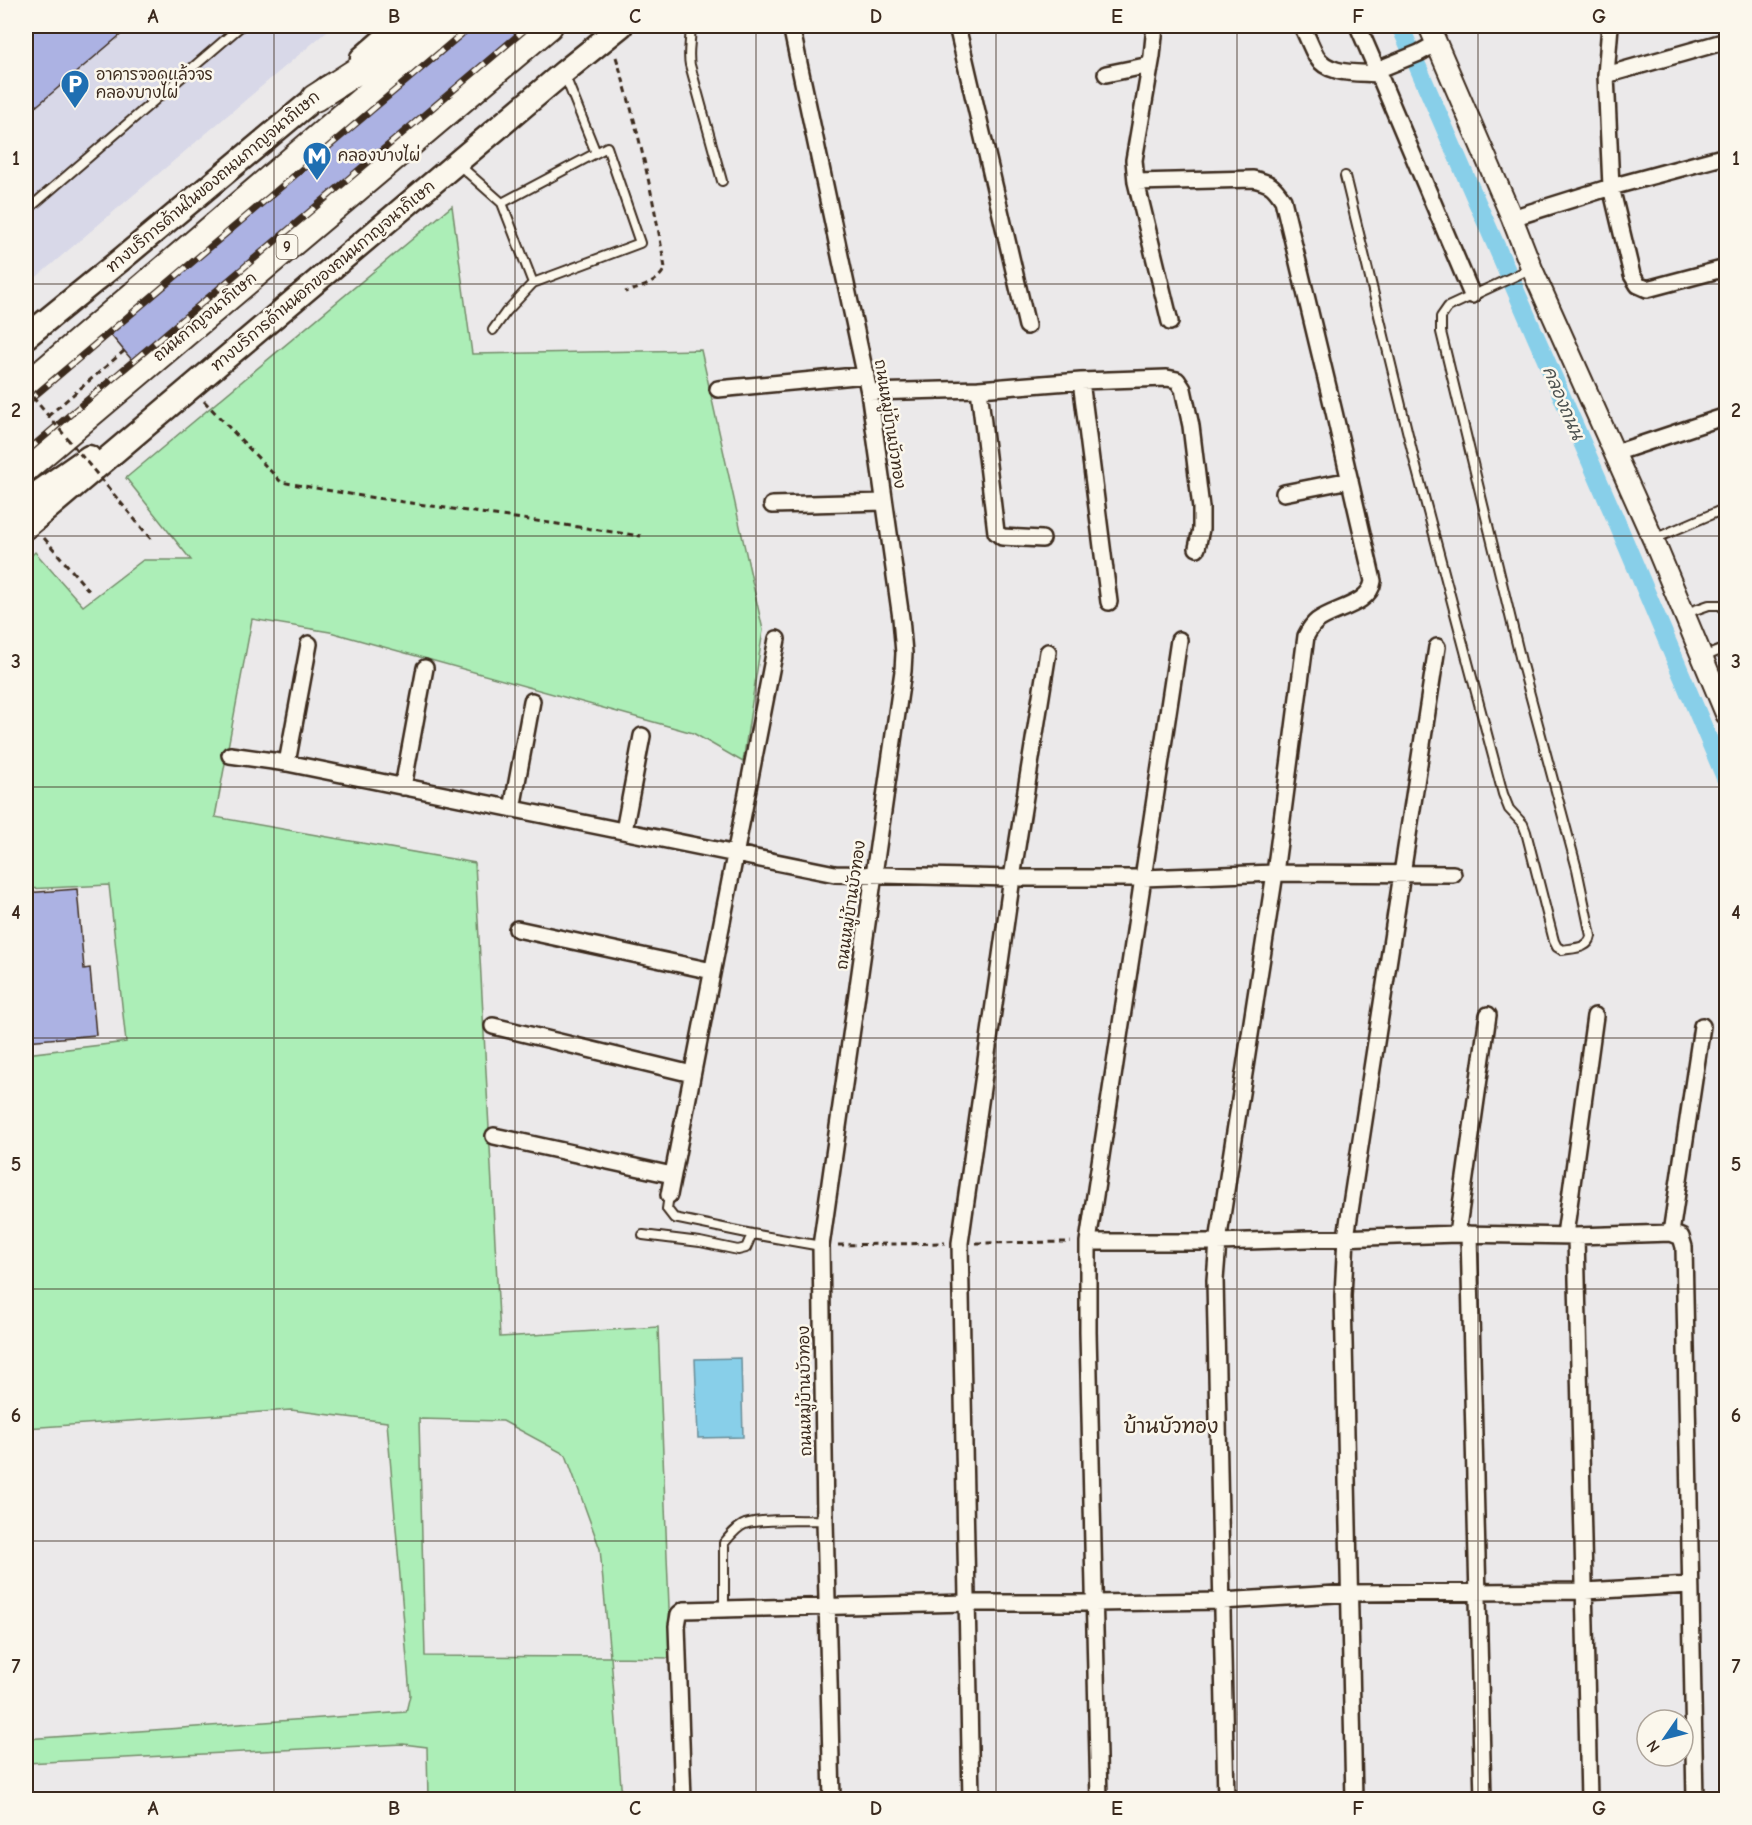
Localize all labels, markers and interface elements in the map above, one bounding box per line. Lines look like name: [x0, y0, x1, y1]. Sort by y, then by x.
text: A: [147, 5, 159, 28]
text: B: [388, 5, 400, 28]
text: C: [629, 5, 641, 28]
text: D: [870, 5, 882, 28]
text: E: [1111, 5, 1123, 28]
text: F: [1352, 5, 1364, 28]
text: G: [1592, 5, 1606, 28]
place label: อาคารจอดแล้วจร คลองบางไผ่: [96, 64, 213, 102]
parking icon: อาคารจอดแล้วจร คลองบางไผ่: [59, 68, 91, 110]
street label: ทางบริการด้านในของถนนกาญจนาภิเษก: [101, 85, 323, 277]
metro station icon: คลองบางไผ่: [301, 140, 333, 182]
place label: คลองบางไผ่: [338, 144, 420, 165]
text: 1: [12, 147, 20, 170]
text: 1: [1732, 147, 1740, 170]
street label: ทางบริการด้านนอกของถนนกาญจนาภิเษก: [206, 175, 439, 375]
road number: 9: [276, 235, 298, 259]
street label: ถนนกาญจนาภิเษก: [149, 267, 260, 365]
street label: ถนนหมู่บ้านบัวทอง: [868, 358, 912, 490]
water label: คลองถนน: [1538, 363, 1588, 444]
text: 2: [11, 399, 21, 422]
text: 2: [1731, 399, 1741, 422]
text: 3: [11, 650, 21, 673]
text: 3: [1731, 650, 1741, 673]
street label: ถนนหมู่บ้านบัวทอง: [830, 839, 872, 971]
text: 4: [11, 901, 21, 924]
text: 4: [1731, 901, 1741, 924]
text: 5: [11, 1153, 21, 1176]
text: 5: [1731, 1153, 1741, 1176]
street label: ถนนหมู่บ้านบัวทอง: [792, 1326, 818, 1456]
text: 6: [11, 1404, 21, 1427]
text: 6: [1731, 1404, 1741, 1427]
district label: บ้านบัวทอง: [1123, 1413, 1219, 1438]
text: 7: [12, 1655, 21, 1678]
text: 7: [1732, 1655, 1741, 1678]
north arrow: [1635, 1708, 1695, 1768]
text: N: [1643, 1737, 1664, 1755]
text: A: [147, 1797, 159, 1820]
text: B: [388, 1797, 400, 1820]
text: C: [629, 1797, 641, 1820]
text: D: [870, 1797, 882, 1820]
text: E: [1111, 1797, 1123, 1820]
text: F: [1352, 1797, 1364, 1820]
text: G: [1592, 1797, 1606, 1820]

